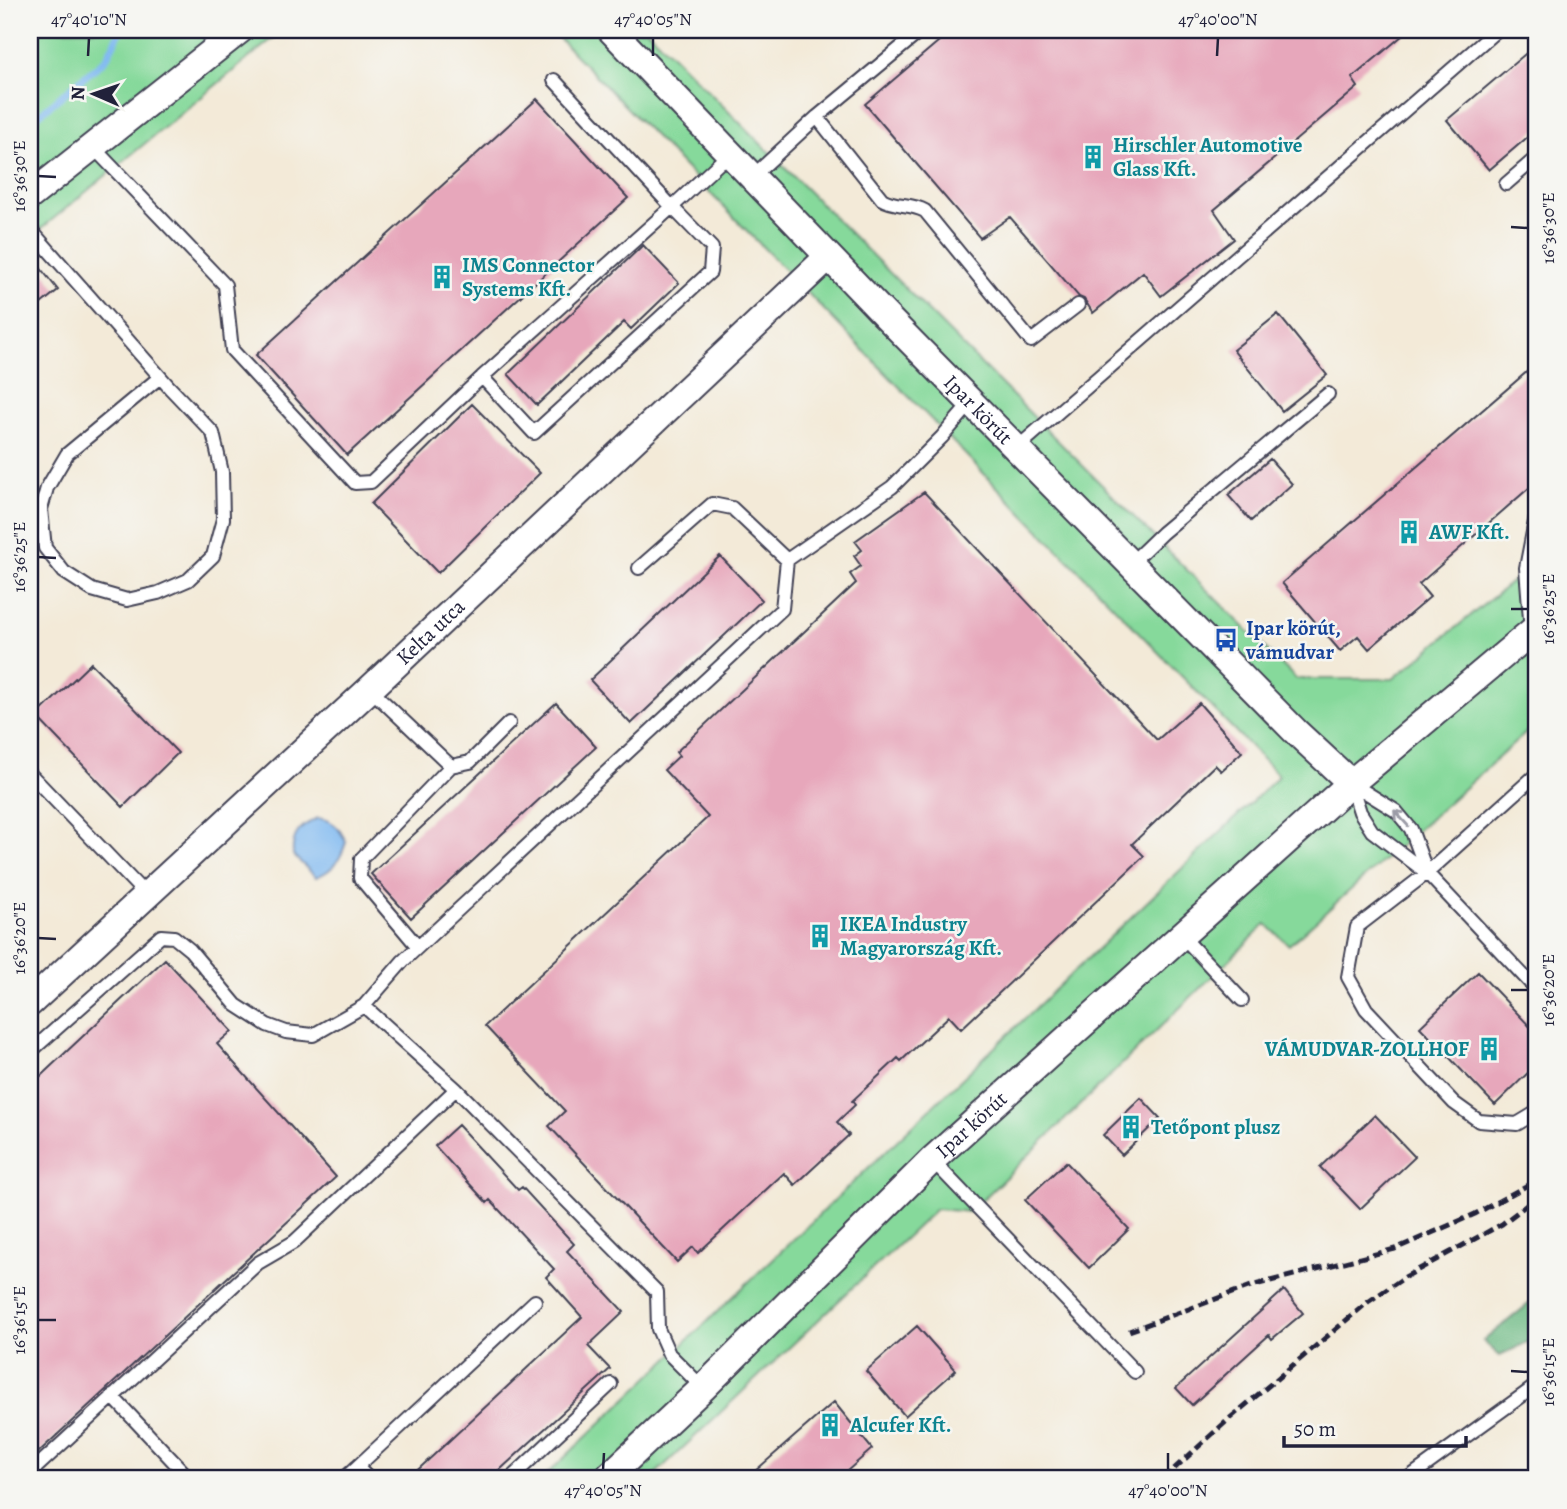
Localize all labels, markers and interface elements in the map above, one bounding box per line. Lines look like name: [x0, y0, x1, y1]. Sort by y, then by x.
text: 47°40'10"N: [51, 7, 127, 31]
text: 47°40'05"N: [614, 7, 692, 31]
text: 47°40'00"N: [1178, 7, 1258, 31]
north arrow: [60, 60, 130, 130]
text: N: [65, 86, 91, 101]
place label: Hirschler Automotive Glass Kft.: [1113, 131, 1303, 183]
text: 16°36'30"E: [7, 140, 31, 212]
building icon: Hirschler Automotive Glass Kft.: [1079, 143, 1107, 171]
text: 16°36'30"E: [1536, 192, 1560, 264]
place label: IMS Connector Systems Kft.: [462, 251, 595, 303]
building icon: IMS Connector Systems Kft.: [428, 263, 456, 291]
street label: Ipar körút: [937, 368, 1019, 451]
building icon: AWF Kft.: [1395, 518, 1423, 546]
place label: AWF Kft.: [1428, 518, 1510, 546]
text: 16°36'25"E: [7, 521, 31, 593]
text: 16°36'25"E: [1536, 573, 1560, 645]
street label: Kelta utca: [390, 592, 471, 671]
place label: Ipar körút, vámudvar: [1245, 614, 1341, 666]
bus stop icon: Ipar körút, vámudvar: [1212, 626, 1240, 654]
one-way arrow: [1393, 809, 1409, 827]
text: 16°36'20"E: [7, 901, 31, 975]
place label: IKEA Industry Magyarország Kft.: [840, 910, 1002, 962]
building icon: IKEA Industry Magyarország Kft.: [806, 922, 834, 950]
text: 16°36'20"E: [1536, 953, 1560, 1027]
place label: VÁMUDVAR-ZOLLHOF: [1264, 1035, 1470, 1063]
building icon: VÁMUDVAR-ZOLLHOF: [1475, 1035, 1503, 1063]
street label: Ipar körút: [929, 1085, 1013, 1164]
building icon: Tetőpont plusz: [1117, 1113, 1145, 1141]
place label: Tetőpont plusz: [1151, 1113, 1281, 1141]
text: 16°36'15"E: [7, 1286, 31, 1354]
text: 16°36'15"E: [1536, 1338, 1560, 1406]
scale bar: [1284, 1404, 1466, 1448]
building icon: Alcufer Kft.: [816, 1411, 844, 1439]
place label: Alcufer Kft.: [849, 1411, 952, 1439]
text: 50 m: [1294, 1415, 1336, 1443]
text: 47°40'05"N: [564, 1478, 642, 1502]
text: 47°40'00"N: [1128, 1478, 1208, 1502]

